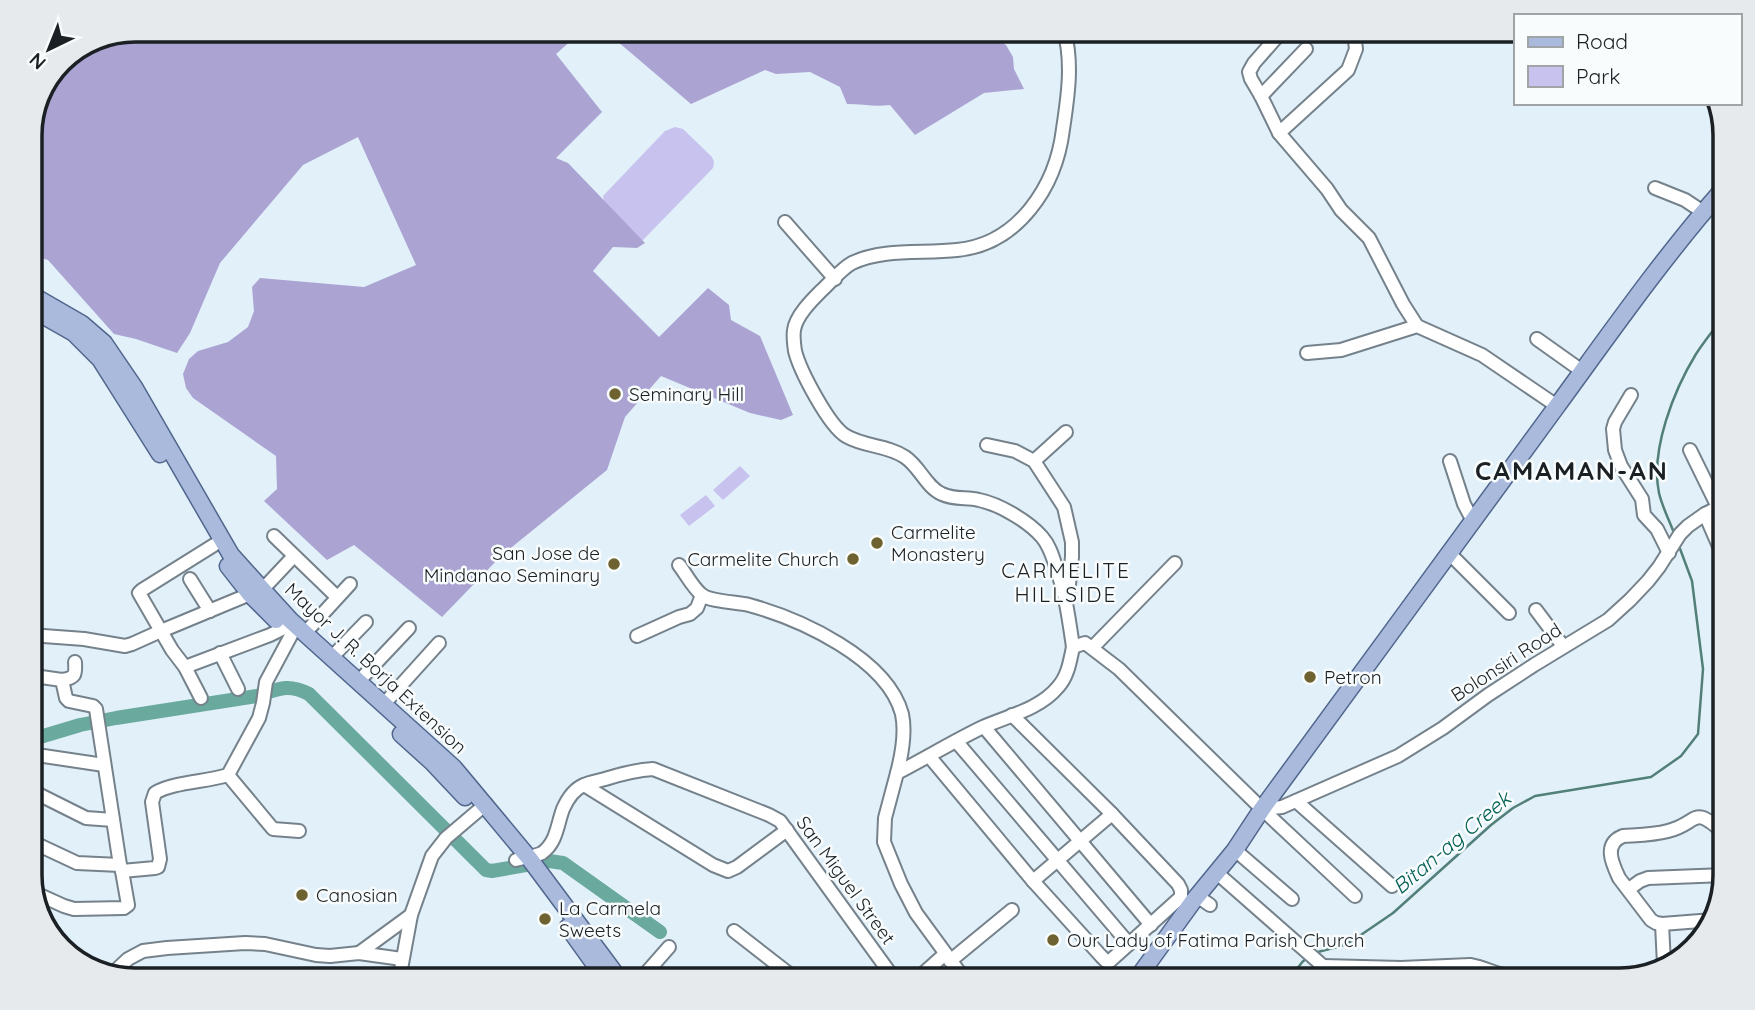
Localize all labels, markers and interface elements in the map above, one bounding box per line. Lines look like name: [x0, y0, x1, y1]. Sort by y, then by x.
north arrow: [14, 14, 84, 84]
legend: [1514, 14, 1741, 105]
text: Road: [1576, 28, 1628, 54]
text: N: [24, 48, 51, 75]
text: Park: [1576, 63, 1620, 89]
place label: Seminary Hill: [629, 382, 744, 406]
marker: Seminary Hill: [607, 386, 623, 402]
district label: CAMAMAN-AN: [1475, 454, 1669, 487]
place label: Carmelite Monastery: [891, 520, 985, 566]
marker: Carmelite Monastery: [869, 535, 885, 551]
place label: San Jose de Mindanao Seminary: [424, 541, 600, 587]
place label: Carmelite Church: [687, 547, 839, 571]
marker: Carmelite Church: [845, 551, 861, 567]
marker: San Jose de Mindanao Seminary: [606, 556, 622, 572]
district label: CARMELITE HILLSIDE: [1001, 557, 1131, 607]
street label: Mayor J. R. Borja Extension: [280, 577, 472, 759]
street label: Bolonsiri Road: [1446, 617, 1566, 707]
place label: Petron: [1324, 665, 1382, 689]
marker: Petron: [1302, 669, 1318, 685]
water label: Bitan-ag Creek: [1387, 784, 1517, 899]
street label: San Miguel Street: [791, 811, 901, 949]
place label: Canosian: [316, 883, 398, 907]
marker: Canosian: [294, 887, 310, 903]
place label: La Carmela Sweets: [559, 896, 661, 942]
marker: La Carmela Sweets: [537, 911, 553, 927]
place label: Our Lady of Fatima Parish Church: [1067, 928, 1364, 952]
marker: Our Lady of Fatima Parish Church: [1045, 932, 1061, 948]

